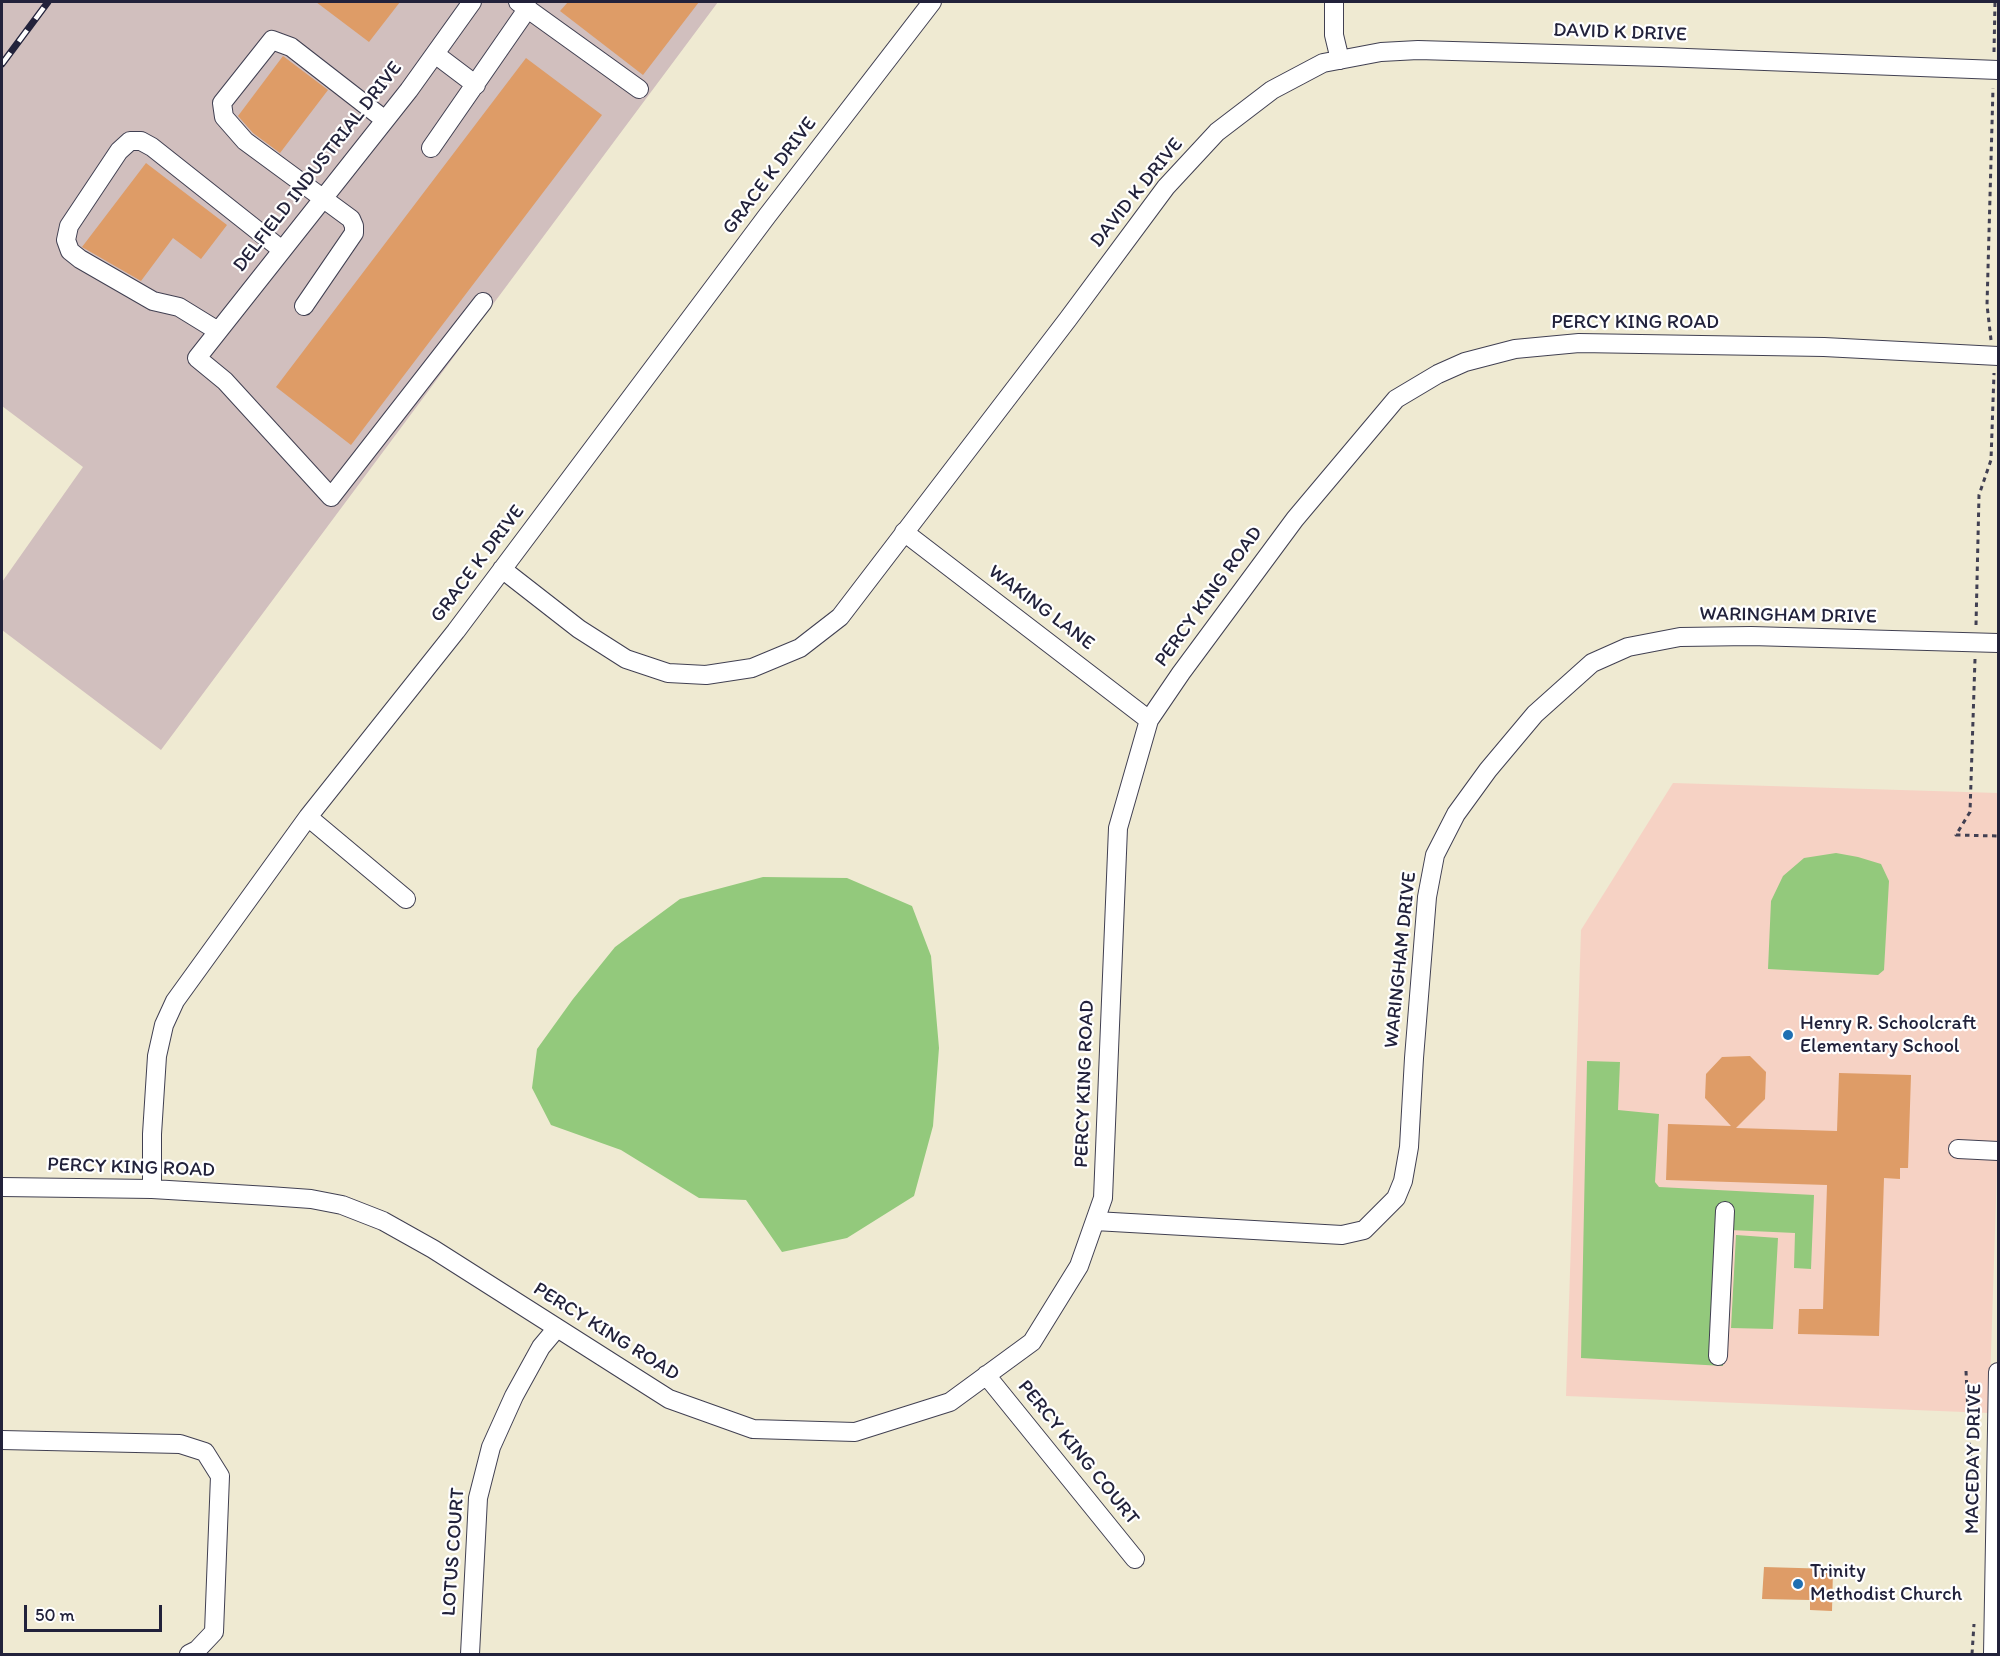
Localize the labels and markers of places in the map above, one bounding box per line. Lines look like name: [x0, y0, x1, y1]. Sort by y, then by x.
place label: Henry R. Schoolcraft Elementary School: [1800, 1012, 1977, 1059]
marker: Henry R. Schoolcraft Elementary School: [1781, 1028, 1795, 1042]
place label: Trinity Methodist Church: [1810, 1560, 1962, 1607]
marker: Trinity Methodist Church: [1791, 1577, 1805, 1591]

